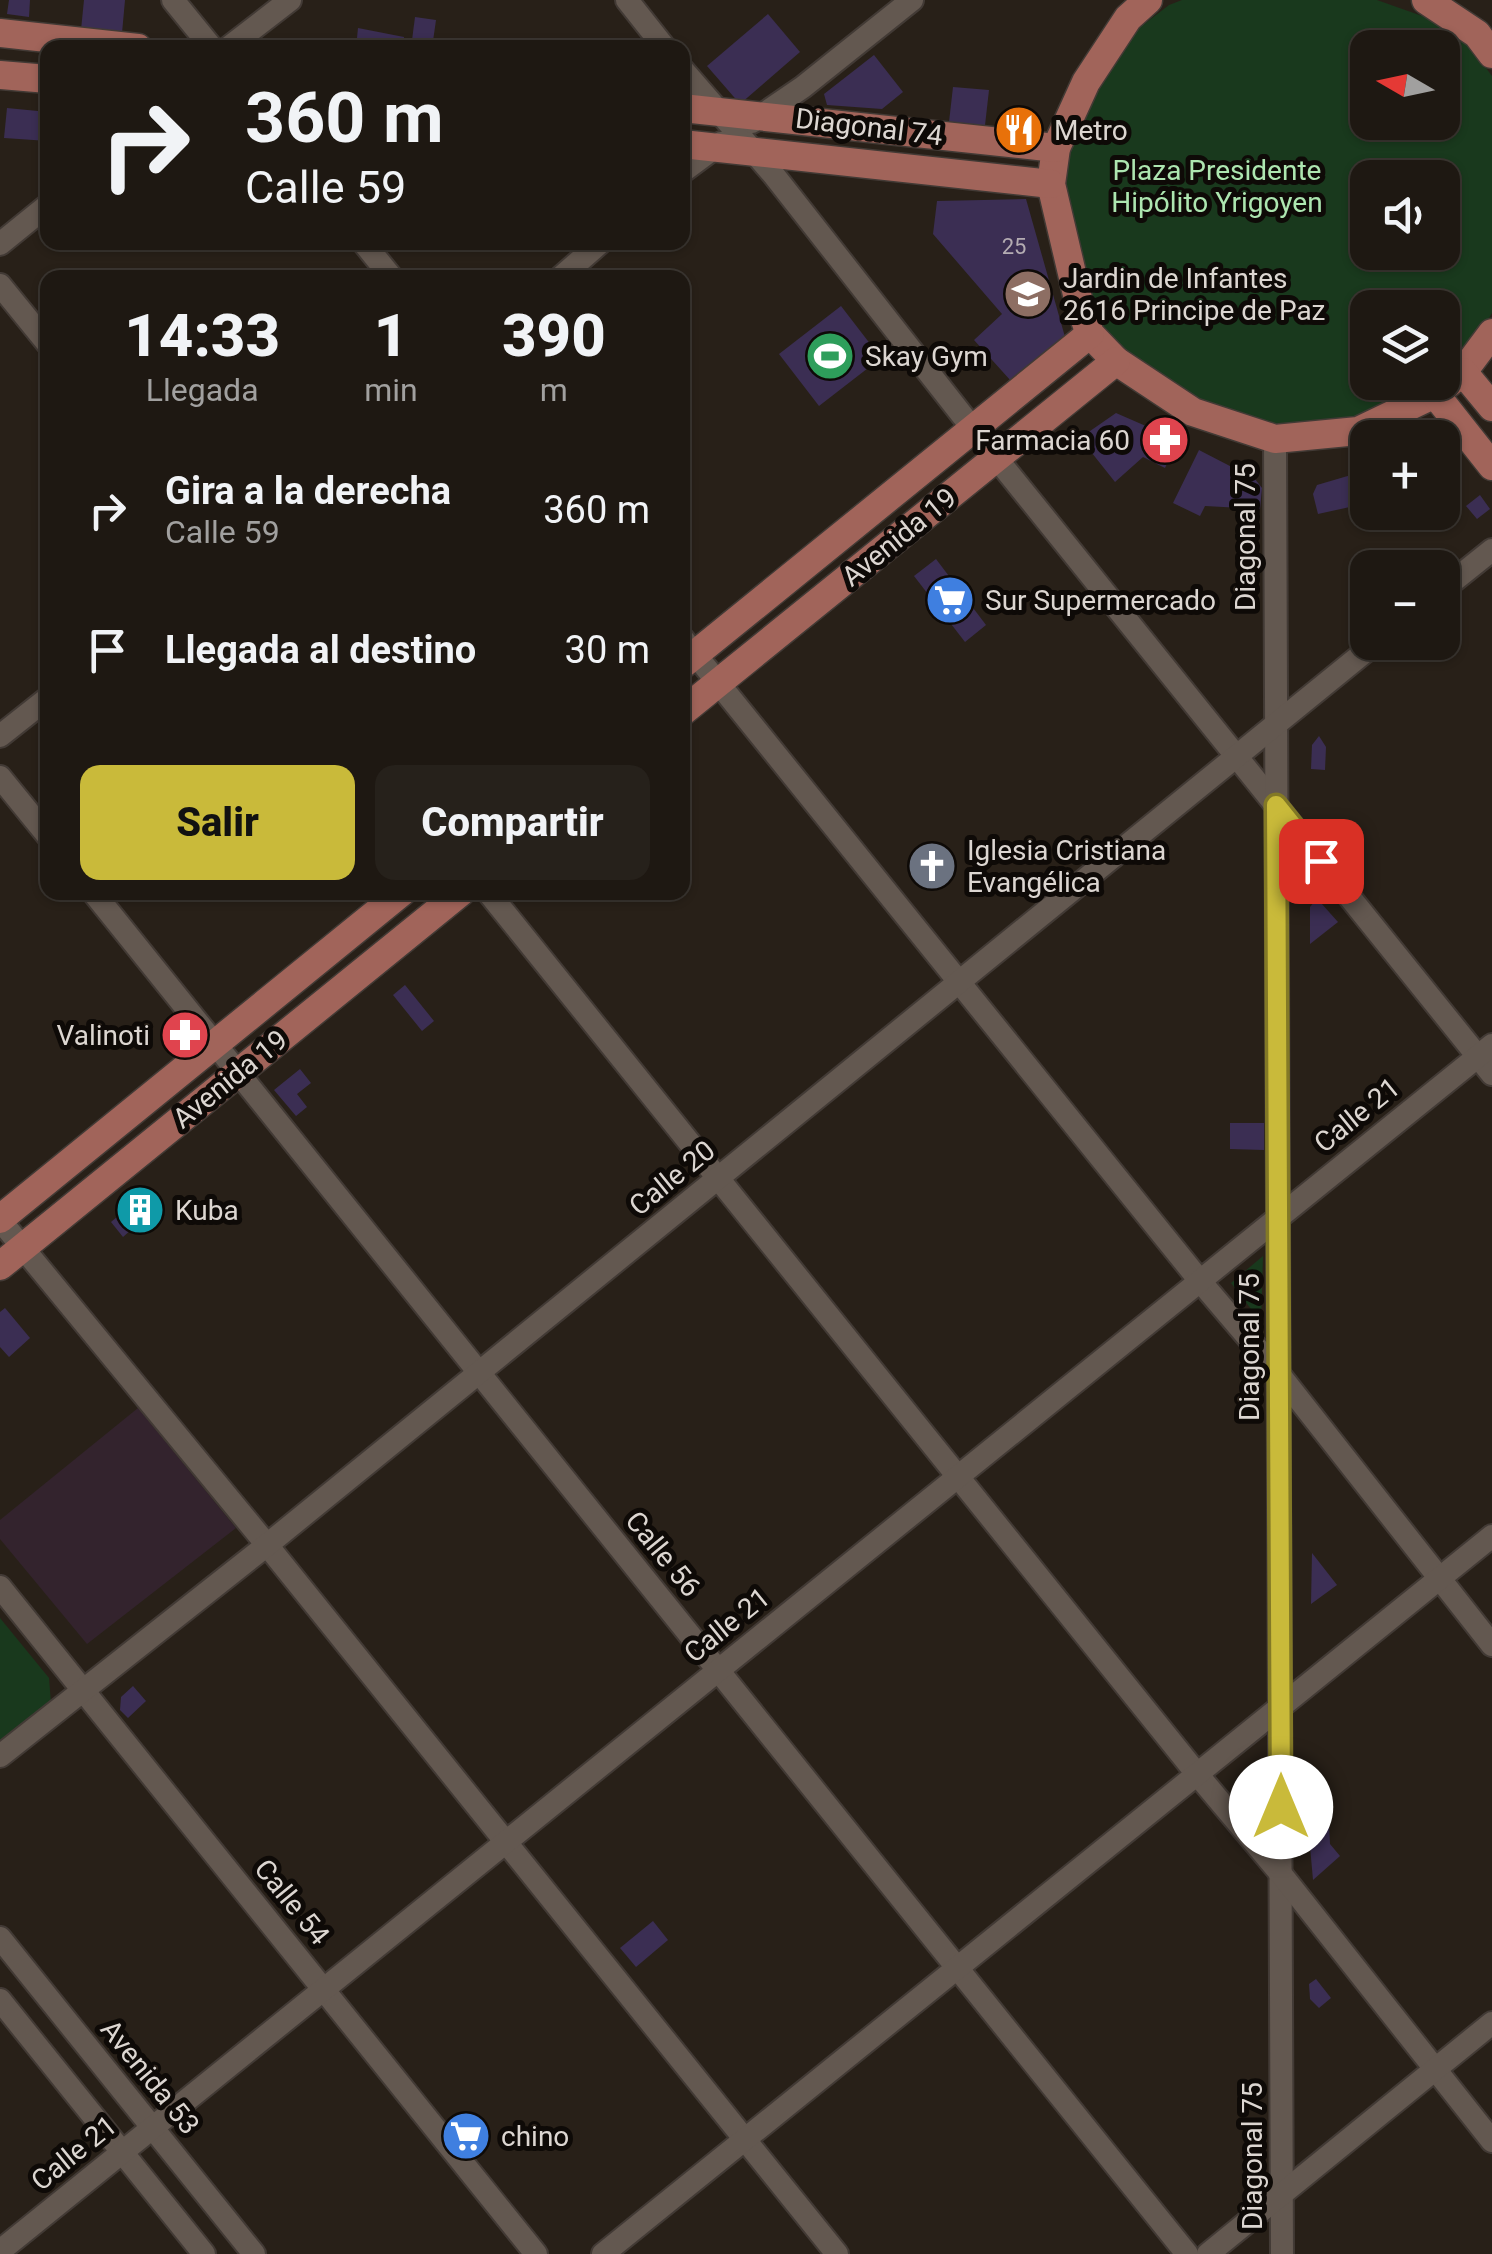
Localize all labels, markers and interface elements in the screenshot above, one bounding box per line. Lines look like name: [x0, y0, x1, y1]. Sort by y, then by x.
north arrow: [1350, 30, 1460, 140]
map controls: [1350, 30, 1460, 660]
text: 360 m: [245, 77, 444, 159]
icon: right: [80, 80, 210, 210]
street label: Diagonal 74: [794, 102, 945, 152]
restaurant icon: Metro: [993, 104, 1045, 156]
place label: Metro: [1054, 114, 1128, 147]
park label: Plaza Presidente Hipólito Yrigoyen: [1111, 154, 1323, 219]
button: sound: [1350, 160, 1460, 270]
text: Calle 59: [245, 161, 406, 214]
house number: 25: [1002, 234, 1026, 259]
place label: Jardin de Infantes 2616 Principe de Paz: [1063, 262, 1326, 327]
school or university icon: Jardin de Infantes 2616 Principe de Paz: [1002, 268, 1054, 320]
button: layers: [1350, 290, 1460, 400]
text: 14:33: [124, 300, 280, 371]
text: 1: [374, 300, 408, 371]
text: 390: [502, 300, 606, 371]
sports icon: Skay Gym: [804, 330, 856, 382]
place label: Skay Gym: [865, 340, 988, 373]
text: Llegada: [146, 371, 259, 409]
text: min: [364, 371, 418, 409]
text: m: [540, 371, 568, 409]
pharmacy icon: Farmacia 60: [1139, 414, 1191, 466]
button: +: [1350, 420, 1460, 530]
place label: Farmacia 60: [975, 424, 1130, 457]
street label: Diagonal 75: [1229, 463, 1262, 611]
text: Gira a la derecha: [165, 469, 451, 513]
street label: Avenida 19: [835, 481, 963, 593]
icon: right: [80, 483, 135, 538]
text: 360 m: [543, 488, 650, 532]
text: Calle 59: [165, 513, 280, 551]
button: −: [1350, 550, 1460, 660]
supermarket icon: Sur Supermercado: [924, 574, 976, 626]
place label: Sur Supermercado: [985, 584, 1216, 617]
icon: arrive: [80, 623, 135, 678]
text: Llegada al destino: [165, 628, 476, 672]
text: 30 m: [565, 628, 650, 672]
button: Salir: [80, 765, 355, 880]
button: Compartir: [375, 765, 650, 880]
pin: [1279, 819, 1364, 904]
place label: Iglesia Cristiana Evangélica: [967, 834, 1166, 899]
icon: arrive: [1294, 834, 1349, 889]
church icon: Iglesia Cristiana Evangélica: [906, 840, 958, 892]
pharmacy icon: Valinoti: [159, 1009, 211, 1061]
place label: Valinoti: [57, 1019, 150, 1052]
street label: Avenida 19: [166, 1023, 294, 1135]
street label: Calle 21: [1308, 1071, 1406, 1159]
street label: Calle 20: [623, 1134, 721, 1222]
building icon: Kuba: [114, 1184, 166, 1236]
place label: Kuba: [175, 1194, 239, 1227]
street label: Diagonal 75: [1233, 1273, 1266, 1421]
street label: Calle 56: [619, 1505, 707, 1603]
street label: Calle 21: [678, 1581, 776, 1669]
position arrow: [1229, 1755, 1333, 1859]
street label: Calle 54: [248, 1853, 337, 1952]
street label: Avenida 53: [94, 2013, 206, 2141]
street label: Diagonal 75: [1236, 2082, 1269, 2230]
street label: Calle 21: [25, 2109, 123, 2197]
supermarket icon: chino: [440, 2110, 492, 2162]
place label: chino: [501, 2120, 569, 2153]

